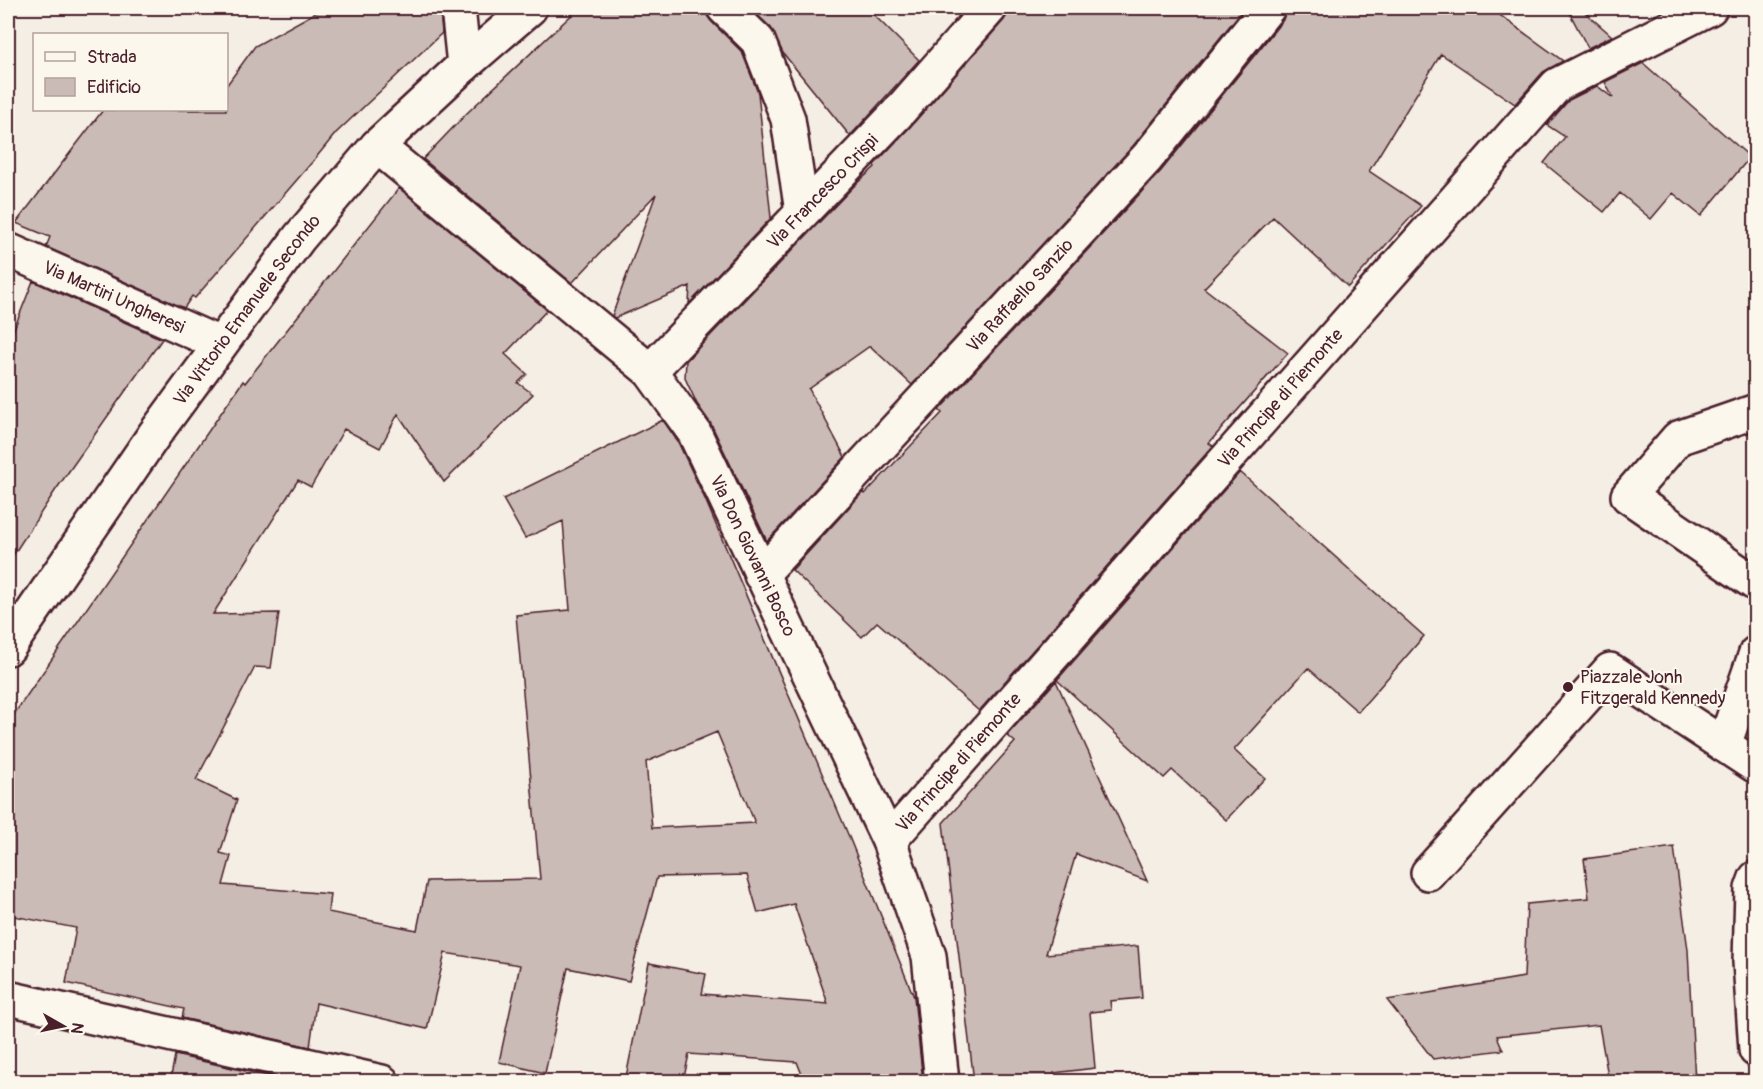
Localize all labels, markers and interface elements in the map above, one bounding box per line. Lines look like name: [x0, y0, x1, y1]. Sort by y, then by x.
legend: [33, 33, 228, 111]
text: Strada: [87, 46, 137, 69]
text: Edificio: [87, 76, 141, 99]
street label: Via Francesco Crispi: [762, 129, 883, 254]
street label: Via Vittorio Emanuele Secondo: [168, 209, 326, 410]
street label: Via Raffaello Sanzio: [961, 233, 1078, 357]
street label: Via Martiri Ungheresi: [39, 255, 189, 339]
street label: Via Principe di Piemonte: [1213, 323, 1348, 473]
street label: Via Don Giovanni Bosco: [705, 471, 801, 640]
place label: Piazzale Jonh Fitzgerald Kennedy: [1580, 666, 1726, 710]
marker: Piazzale Jonh Fitzgerald Kennedy: [1561, 680, 1575, 694]
street label: Via Principe di Piemonte: [891, 688, 1026, 837]
north arrow: [33, 996, 93, 1056]
text: N: [66, 1021, 88, 1035]

